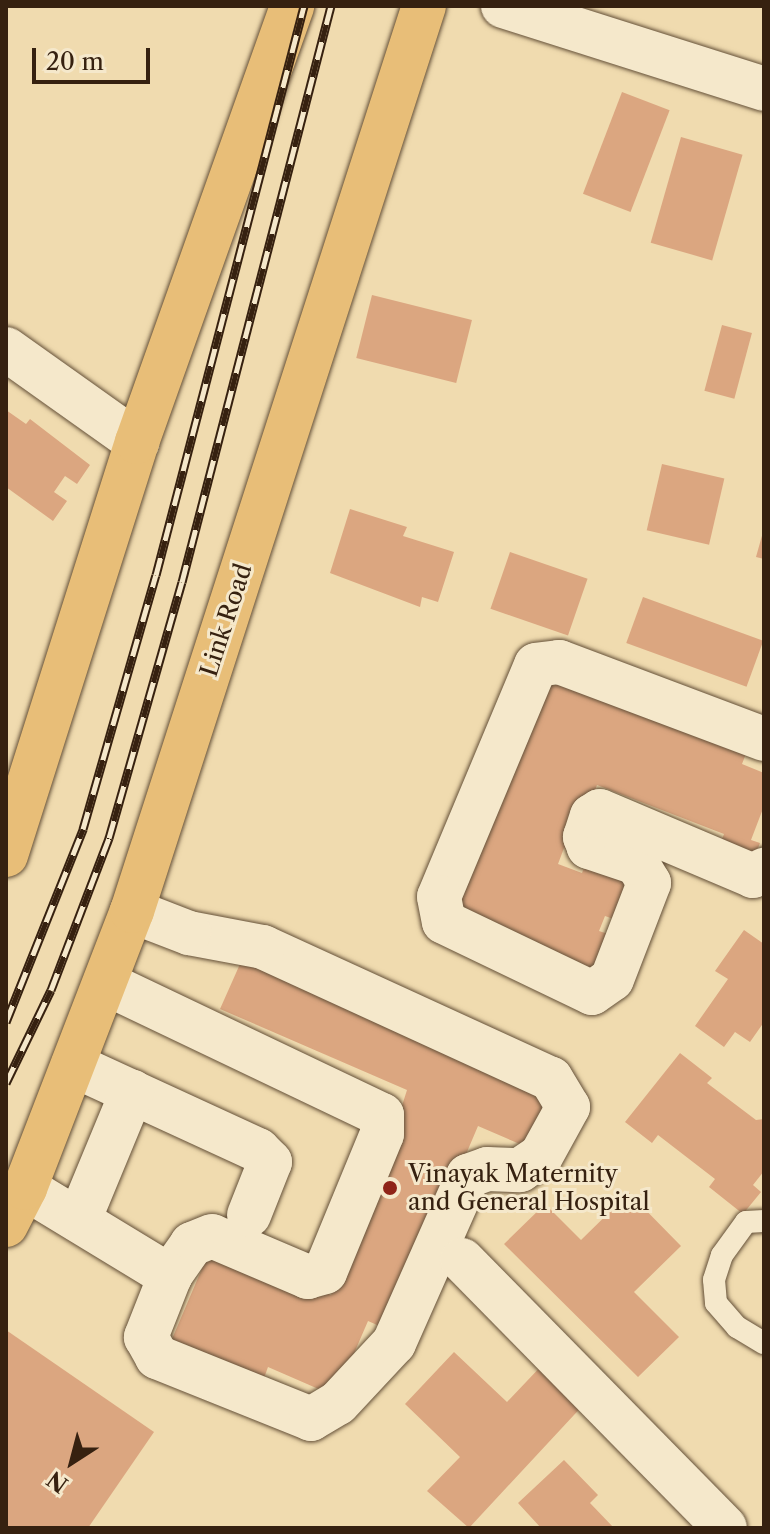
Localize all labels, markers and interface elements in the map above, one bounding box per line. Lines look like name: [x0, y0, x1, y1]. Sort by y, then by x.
scale bar: [36, 32, 154, 82]
text: 20 m: [46, 47, 104, 76]
street label: Link Road: [194, 560, 258, 680]
place label: Vinayak Maternity and General Hospital: [408, 1160, 650, 1216]
marker: Vinayak Maternity and General Hospital: [379, 1177, 401, 1199]
north arrow: [32, 1422, 112, 1502]
text: N: [42, 1465, 73, 1498]

